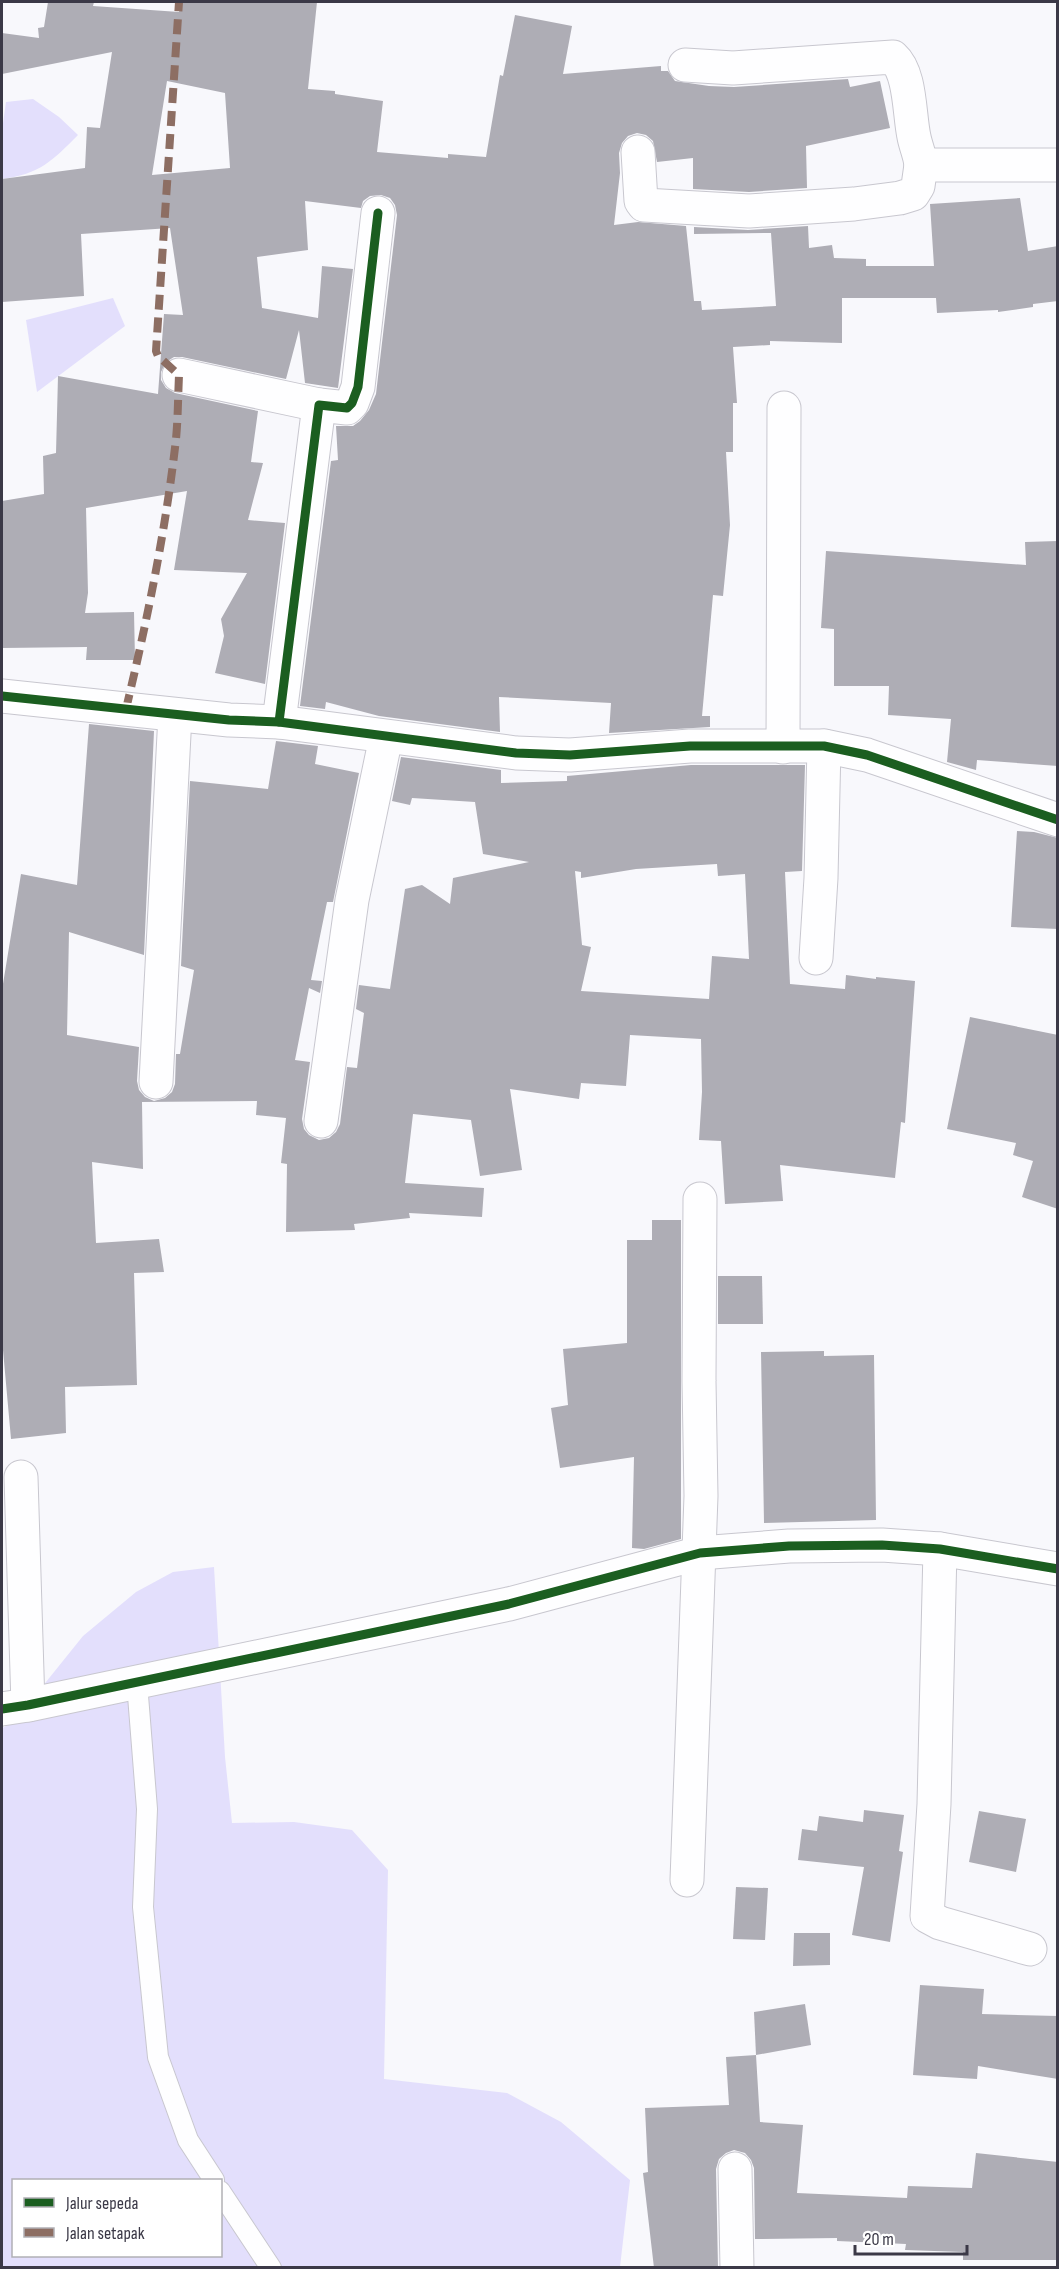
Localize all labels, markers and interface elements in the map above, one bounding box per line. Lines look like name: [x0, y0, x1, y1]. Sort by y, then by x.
legend: [12, 2179, 222, 2257]
text: Jalur sepeda: [65, 2193, 138, 2214]
scale bar: [855, 2218, 968, 2256]
text: Jalan setapak: [65, 2223, 145, 2244]
text: 20 m: [864, 2229, 894, 2250]

